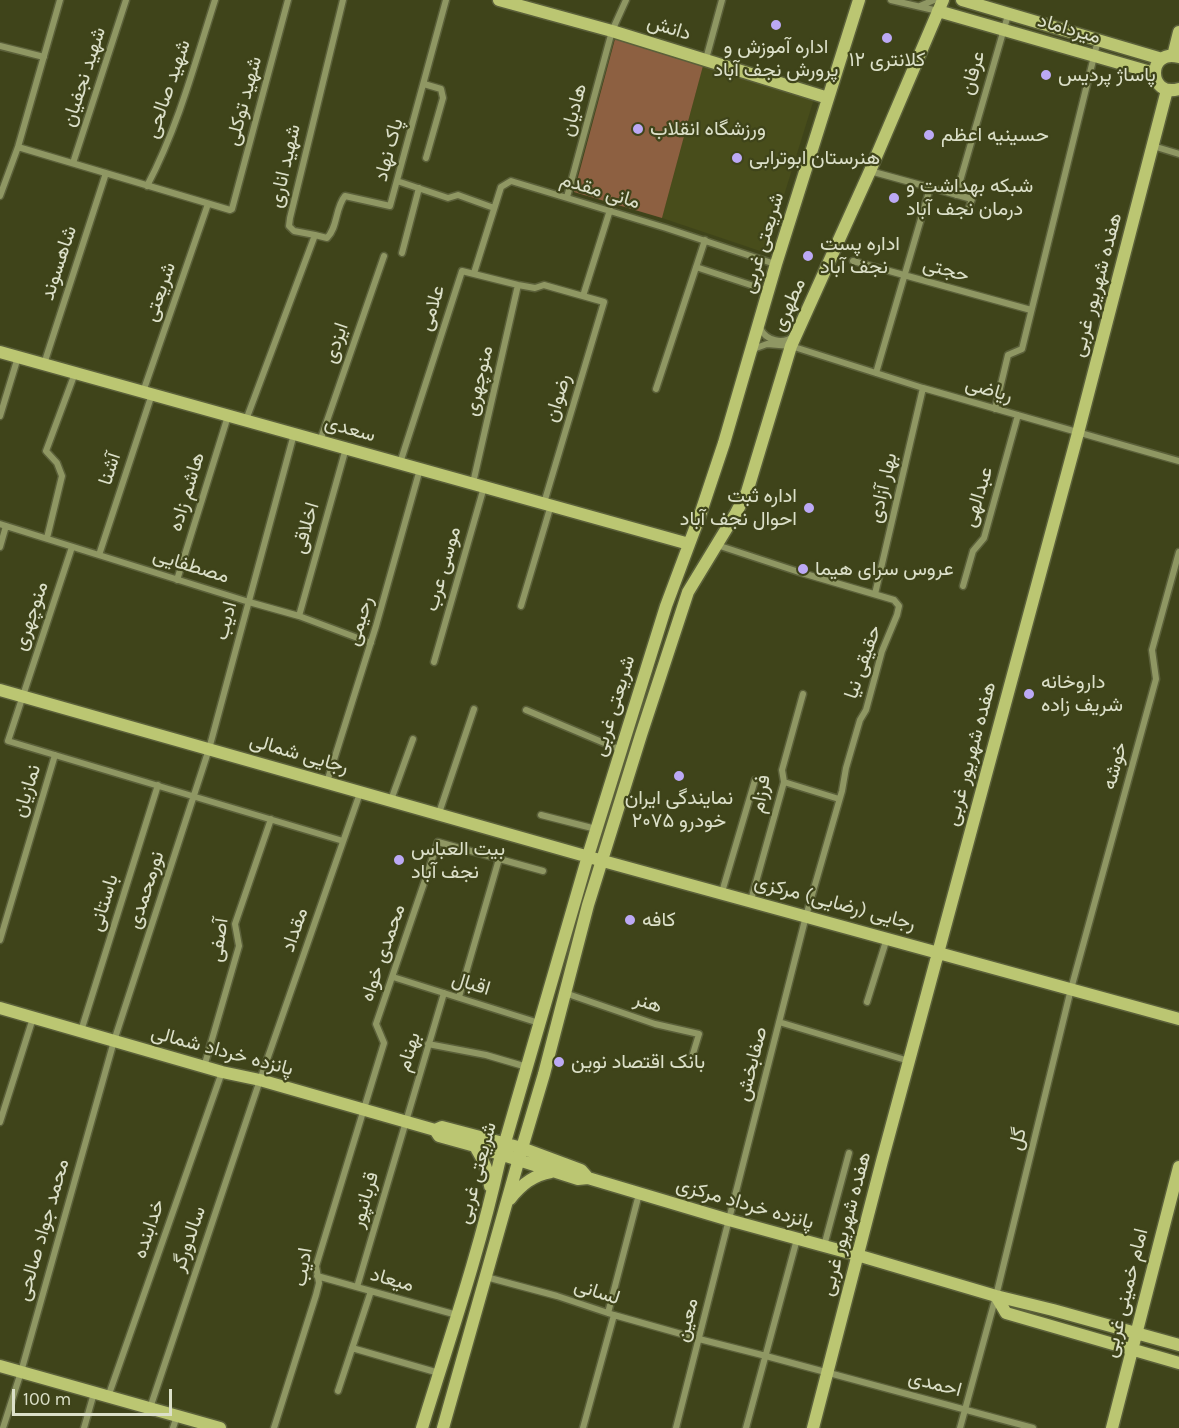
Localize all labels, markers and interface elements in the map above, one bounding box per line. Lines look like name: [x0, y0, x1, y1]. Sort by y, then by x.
street label: میرداماد: [1035, 9, 1103, 49]
street label: دانش: [644, 10, 694, 46]
marker: اداره آموزش و پرورش نجف آباد: [769, 18, 783, 32]
street label: شهید نجفیان: [57, 24, 111, 130]
marker: کلانتری ۱۲: [880, 31, 894, 45]
place label: اداره آموزش و پرورش نجف آباد: [714, 35, 838, 82]
street label: شهید صالحی: [140, 37, 196, 141]
place label: کلانتری ۱۲: [849, 48, 925, 72]
street label: عرفان: [955, 48, 991, 98]
street label: شهید توکلی: [221, 54, 267, 148]
place label: پاساژ پردیس: [1058, 63, 1156, 87]
marker: پاساژ پردیس: [1039, 68, 1053, 82]
street label: هادیان: [555, 81, 593, 139]
street label: پاک نهاد: [369, 116, 409, 184]
place label: ورزشگاه انقلاب: [650, 117, 766, 141]
street label: شهید اناری: [264, 122, 306, 210]
marker: ورزشگاه انقلاب: [631, 122, 645, 136]
place label: حسینیه اعظم: [941, 123, 1049, 147]
marker: حسینیه اعظم: [922, 128, 936, 142]
place label: هنرستان ابوترابی: [749, 146, 880, 170]
marker: هنرستان ابوترابی: [730, 151, 744, 165]
street label: مانی مقدم: [557, 167, 643, 215]
place label: شبکه بهداشت و درمان نجف آباد: [906, 174, 1033, 221]
street label: شریعتی غربی: [736, 190, 790, 296]
marker: شبکه بهداشت و درمان نجف آباد: [887, 191, 901, 205]
street label: هفده شهریور غربی: [1066, 210, 1128, 360]
street label: شاهسوند: [36, 223, 82, 303]
place label: اداره پست نجف آباد: [820, 232, 900, 279]
marker: اداره پست نجف آباد: [801, 249, 815, 263]
street label: حجتی: [920, 252, 972, 288]
street label: شریعتی: [139, 259, 181, 325]
street label: مطهری: [767, 275, 811, 335]
street label: علامی: [413, 282, 451, 334]
street label: ایزدی: [318, 320, 354, 366]
street label: منوچهری: [459, 343, 499, 419]
street label: رضوان: [539, 371, 577, 425]
street label: ریاضی: [963, 372, 1015, 408]
street label: سعدی: [322, 410, 378, 448]
street label: آشنا: [94, 450, 126, 488]
street label: هاشم زاده: [164, 450, 210, 534]
street label: بهار آزادی: [863, 451, 903, 525]
street label: عبدالهی: [957, 464, 999, 530]
place label: اداره ثبت احوال نجف آباد: [680, 484, 797, 531]
street label: اخلاقی: [287, 500, 325, 556]
marker: اداره ثبت احوال نجف آباد: [802, 501, 816, 515]
street label: موسی عرب: [419, 524, 467, 614]
street label: مصطفایی: [150, 543, 232, 589]
place label: عروس سرای هیما: [815, 557, 954, 581]
marker: عروس سرای هیما: [796, 562, 810, 576]
street label: منوچهری: [8, 578, 54, 654]
street label: رحیمی: [341, 593, 379, 649]
street label: ادیب: [209, 599, 243, 643]
street label: حقیقی نیا: [839, 622, 887, 702]
street label: شریعتی غربی: [587, 653, 641, 759]
place label: داروخانه شریف زاده: [1041, 670, 1123, 717]
street label: هفده شهریور غربی: [940, 679, 1002, 829]
marker: داروخانه شریف زاده: [1022, 687, 1036, 701]
street label: رجایی شمالی: [247, 728, 351, 780]
street label: خوشه: [1097, 740, 1133, 792]
street label: نمازیان: [8, 762, 46, 820]
marker: نمایندگی ایران خودرو ۲۰۷۵: [672, 769, 686, 783]
street label: فرزام: [746, 773, 776, 815]
place label: نمایندگی ایران خودرو ۲۰۷۵: [625, 786, 733, 833]
place label: بیت العباس نجف آباد: [411, 837, 505, 884]
street label: نورمحمدی: [122, 848, 170, 932]
marker: بیت العباس نجف آباد: [392, 853, 406, 867]
street label: رجایی (رضایی) مرکزی: [752, 870, 918, 936]
street label: باستانی: [84, 872, 124, 934]
street label: محمدی خواه: [355, 901, 411, 1005]
street label: مقداد: [276, 905, 314, 955]
place label: کافه: [642, 908, 676, 932]
marker: کافه: [623, 913, 637, 927]
street label: آصفی: [204, 916, 234, 964]
street label: اقبال: [449, 967, 493, 1001]
street label: هنر: [631, 987, 665, 1019]
street label: پانزده خرداد شمالی: [148, 1020, 296, 1082]
street label: صفابخش: [731, 1024, 773, 1104]
street label: بهنام: [392, 1029, 426, 1075]
place label: بانک اقتصاد نوین: [571, 1050, 705, 1074]
marker: بانک اقتصاد نوین: [552, 1055, 566, 1069]
street label: شریعتی غربی: [452, 1119, 502, 1227]
street label: گل: [1004, 1125, 1032, 1153]
street label: هفده شهریور غربی: [815, 1149, 877, 1299]
street label: محمد جواد صالحی: [11, 1156, 75, 1304]
street label: قربانپور: [346, 1169, 384, 1231]
street label: پانزده خرداد مرکزی: [673, 1173, 817, 1235]
street label: خدابنده: [128, 1196, 170, 1262]
street label: سالدورگر: [167, 1203, 211, 1275]
street label: امام خمینی غربی: [1098, 1226, 1154, 1360]
street label: ادیب: [288, 1246, 318, 1288]
street label: میعاد: [367, 1262, 417, 1298]
street label: لسانی: [571, 1273, 623, 1311]
street label: معین: [670, 1296, 704, 1344]
street label: احمدی: [906, 1365, 964, 1403]
scale bar: [15, 1377, 176, 1415]
text: 100 m: [23, 1388, 71, 1410]

